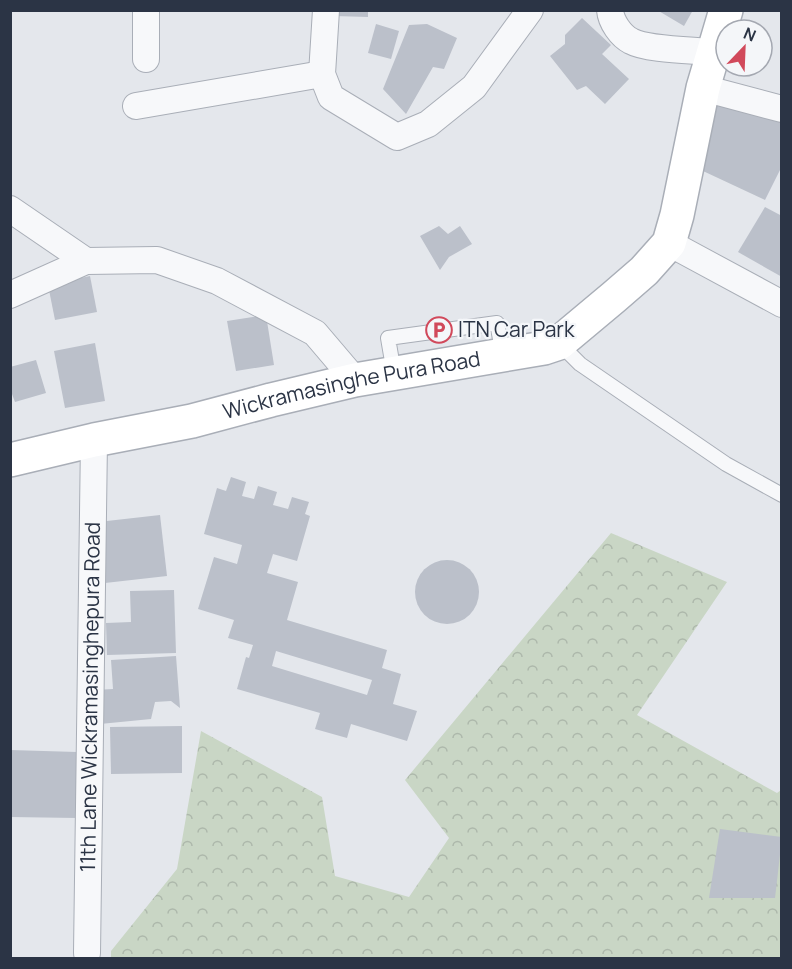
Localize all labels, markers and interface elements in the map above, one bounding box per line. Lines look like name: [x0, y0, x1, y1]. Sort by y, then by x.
north arrow: [714, 18, 774, 78]
text: N: [740, 22, 759, 47]
parking icon: ITN Car Park: [424, 315, 454, 345]
place label: ITN Car Park: [458, 315, 575, 343]
street label: Wickramasinghe Pura Road: [220, 344, 482, 425]
street label: 11th Lane Wickramasinghepura Road: [73, 522, 106, 872]

